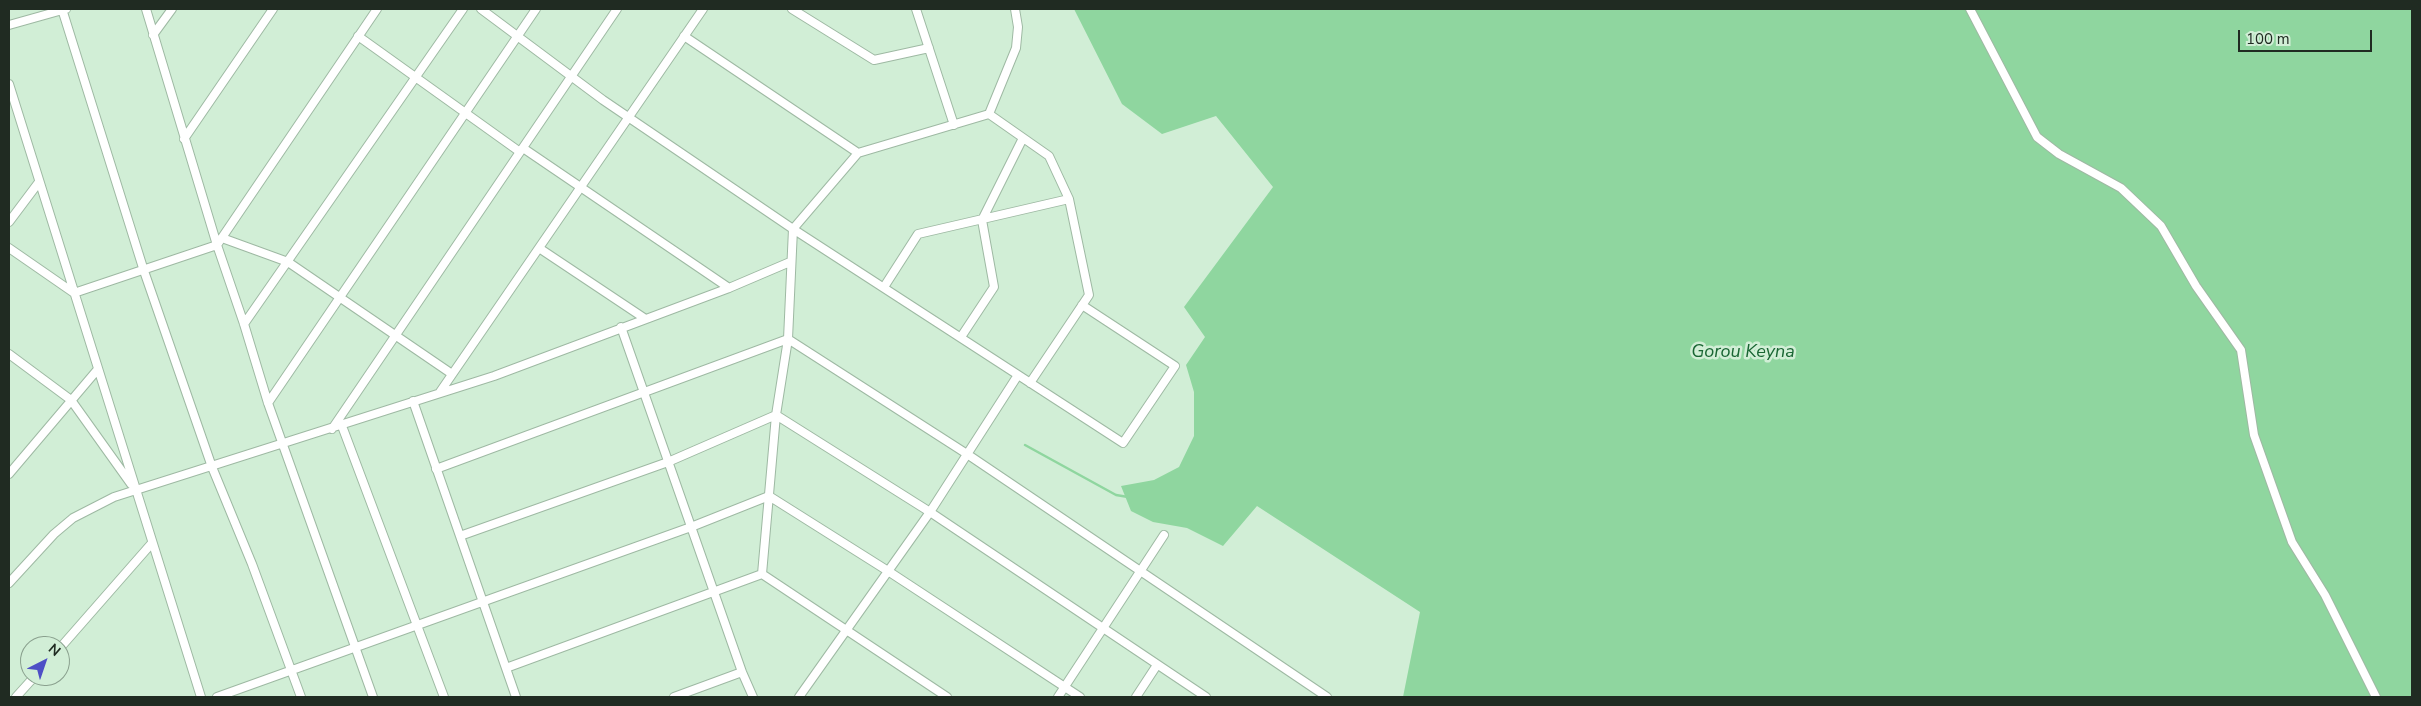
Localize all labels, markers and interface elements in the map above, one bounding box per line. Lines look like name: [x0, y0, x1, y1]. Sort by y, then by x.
scale bar: [2241, 20, 2375, 52]
text: 100 m: [2246, 29, 2290, 49]
water label: Gorou Keyna: [1691, 342, 1795, 364]
north arrow: [20, 636, 70, 686]
text: N: [44, 639, 65, 661]

